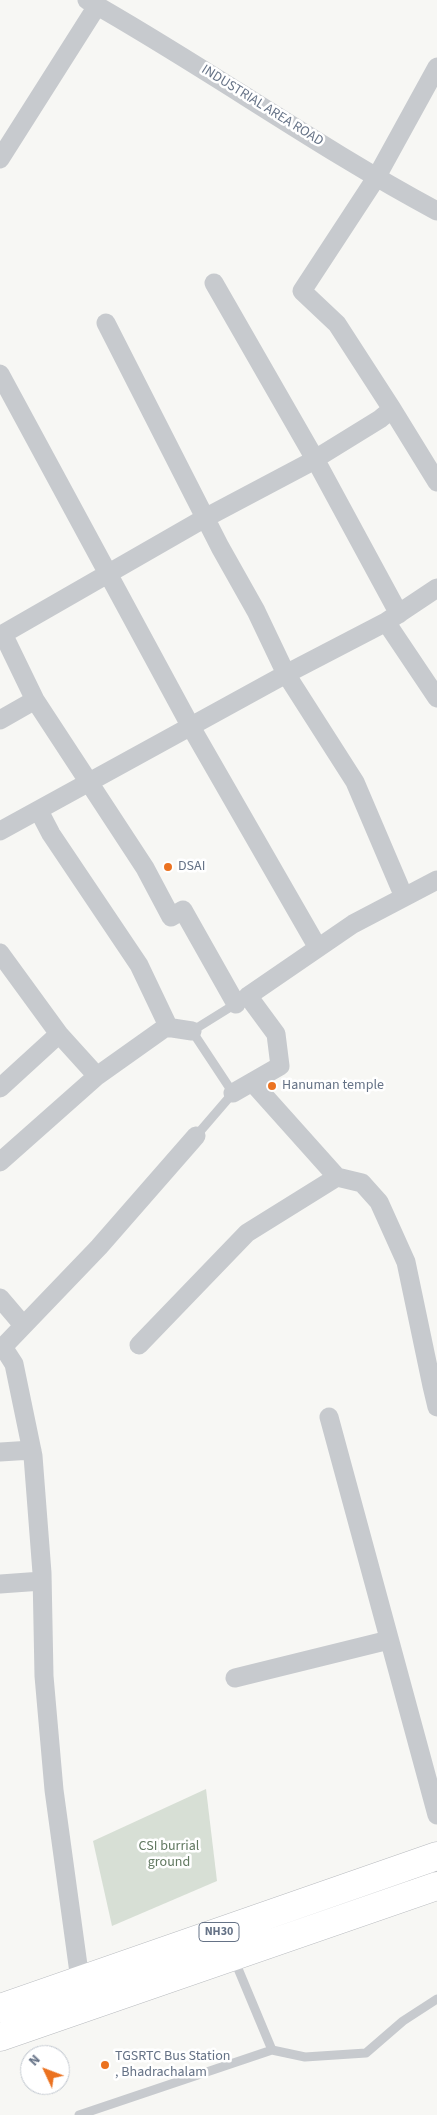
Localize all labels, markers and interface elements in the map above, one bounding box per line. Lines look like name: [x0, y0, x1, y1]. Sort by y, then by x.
street label: INDUSTRIAL AREA ROAD: [198, 62, 326, 150]
place label: DSAI: [178, 859, 205, 875]
marker: DSAI: [162, 861, 174, 873]
place label: Hanuman temple: [282, 1078, 384, 1094]
marker: Hanuman temple: [266, 1080, 278, 1092]
park label: CSI burrial ground: [139, 1839, 199, 1871]
road number: NH30: [199, 1922, 239, 1941]
north arrow: [20, 2045, 70, 2095]
place label: TGSRTC Bus Station , Bhadrachalam: [115, 2049, 230, 2082]
text: N: [24, 2050, 45, 2071]
marker: TGSRTC Bus Station , Bhadrachalam: [99, 2059, 111, 2071]

